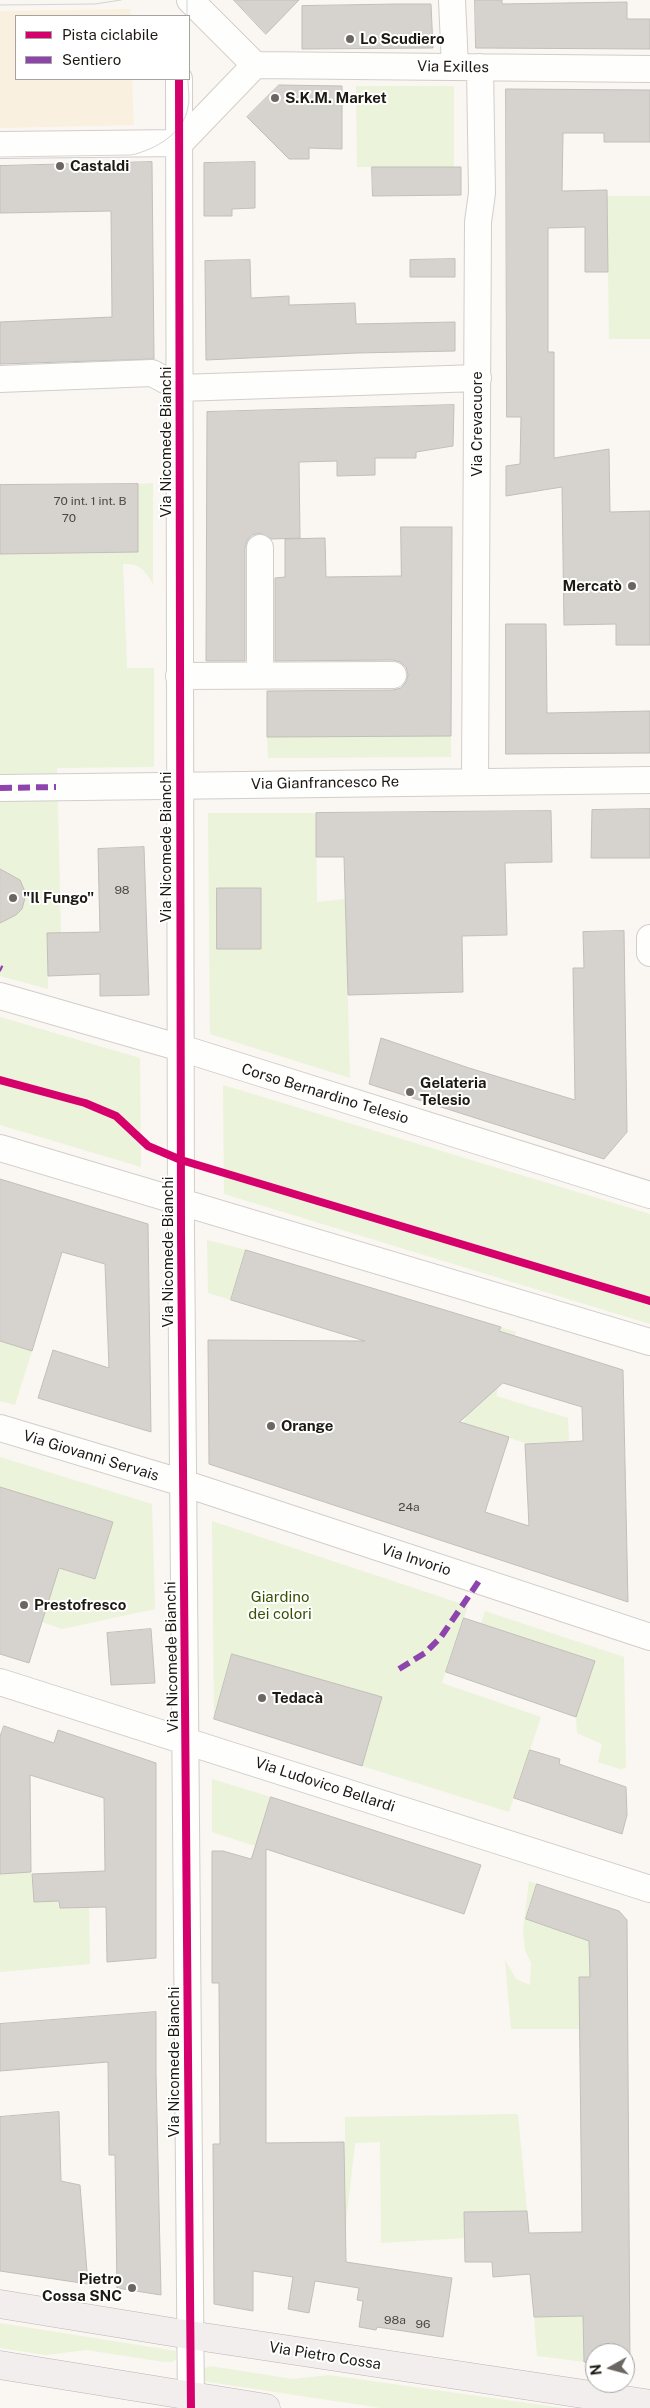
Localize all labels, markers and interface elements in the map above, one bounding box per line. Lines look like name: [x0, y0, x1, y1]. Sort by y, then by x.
legend: [15, 15, 190, 80]
text: Pista ciclabile: [62, 26, 158, 43]
place label: Lo Scudiero: [360, 30, 445, 48]
marker: Lo Scudiero: [344, 33, 356, 45]
text: Sentiero: [62, 51, 121, 68]
street label: Via Exilles: [417, 57, 489, 77]
place label: S.K.M. Market: [285, 89, 387, 107]
marker: S.K.M. Market: [269, 92, 281, 104]
place label: Castaldi: [70, 157, 129, 175]
marker: Castaldi: [54, 160, 66, 172]
street label: Via Nicomede Bianchi: [157, 366, 175, 518]
street label: Via Crevacuore: [468, 371, 486, 477]
house number: 70 int. 1 int. B: [53, 494, 127, 508]
house number: 70: [62, 511, 76, 525]
place label: Mercatò: [563, 577, 622, 595]
marker: Mercatò: [626, 580, 638, 592]
street label: Via Nicomede Bianchi: [157, 771, 175, 923]
street label: Via Gianfrancesco Re: [251, 773, 399, 793]
house number: 98: [114, 883, 130, 897]
place label: "Il Fungo": [23, 889, 94, 907]
marker: "Il Fungo": [7, 892, 19, 904]
street label: Corso Bernardino Telesio: [239, 1060, 411, 1128]
place label: Gelateria Telesio: [420, 1074, 486, 1109]
marker: Gelateria Telesio: [404, 1086, 416, 1098]
street label: Via Nicomede Bianchi: [159, 1176, 177, 1328]
place label: Orange: [281, 1417, 333, 1435]
marker: Orange: [265, 1420, 277, 1432]
street label: Via Giovanni Servais: [21, 1427, 161, 1485]
house number: 24a: [398, 1500, 420, 1514]
street label: Via Invorio: [379, 1540, 453, 1580]
street label: Via Nicomede Bianchi: [162, 1581, 182, 1733]
park label: Giardino dei colori: [248, 1588, 312, 1623]
place label: Prestofresco: [34, 1596, 126, 1614]
marker: Prestofresco: [18, 1599, 30, 1611]
place label: Tedacà: [272, 1689, 323, 1707]
marker: Tedacà: [256, 1692, 268, 1704]
street label: Via Ludovico Bellardi: [253, 1754, 397, 1816]
street label: Via Nicomede Bianchi: [165, 1986, 183, 2138]
place label: Pietro Cossa SNC: [42, 2270, 122, 2305]
marker: Pietro Cossa SNC: [126, 2282, 138, 2294]
house number: 98a: [384, 2313, 406, 2327]
house number: 96: [416, 2317, 430, 2331]
street label: Via Pietro Cossa: [268, 2338, 382, 2374]
north arrow: [585, 2343, 635, 2393]
text: N: [587, 2363, 605, 2376]

